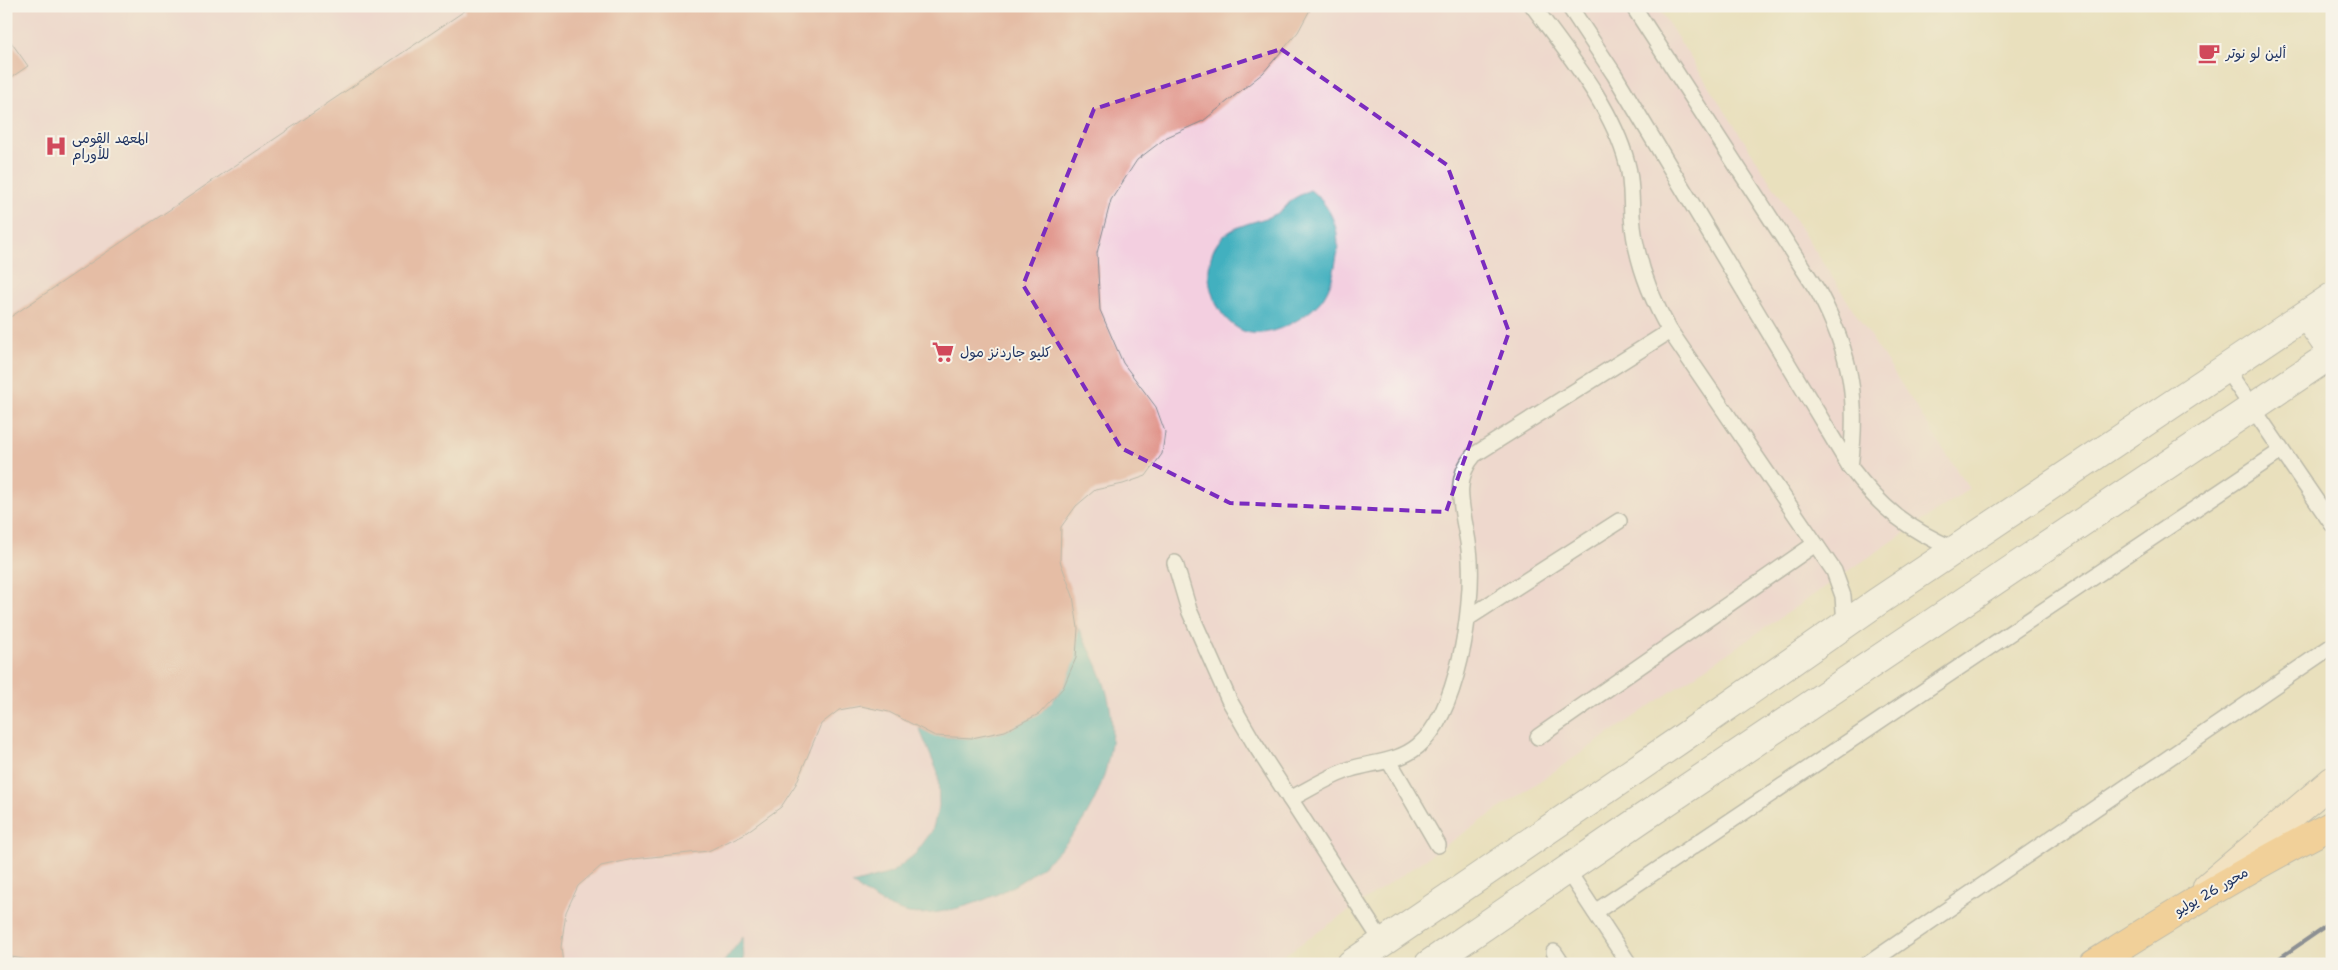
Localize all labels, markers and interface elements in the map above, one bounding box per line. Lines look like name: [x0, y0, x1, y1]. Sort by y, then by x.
cafe icon: ألين لو نوتر: [2196, 40, 2222, 66]
place label: ألين لو نوتر: [2225, 44, 2287, 63]
place label: المعهد القومى للأورام: [72, 129, 148, 165]
hospital icon: المعهد القومى للأورام: [43, 133, 69, 159]
supermarket icon: كليو جاردنز مول: [930, 339, 956, 365]
place label: كليو جاردنز مول: [960, 343, 1051, 361]
street label: محور 26 يوليو: [2170, 863, 2251, 920]

